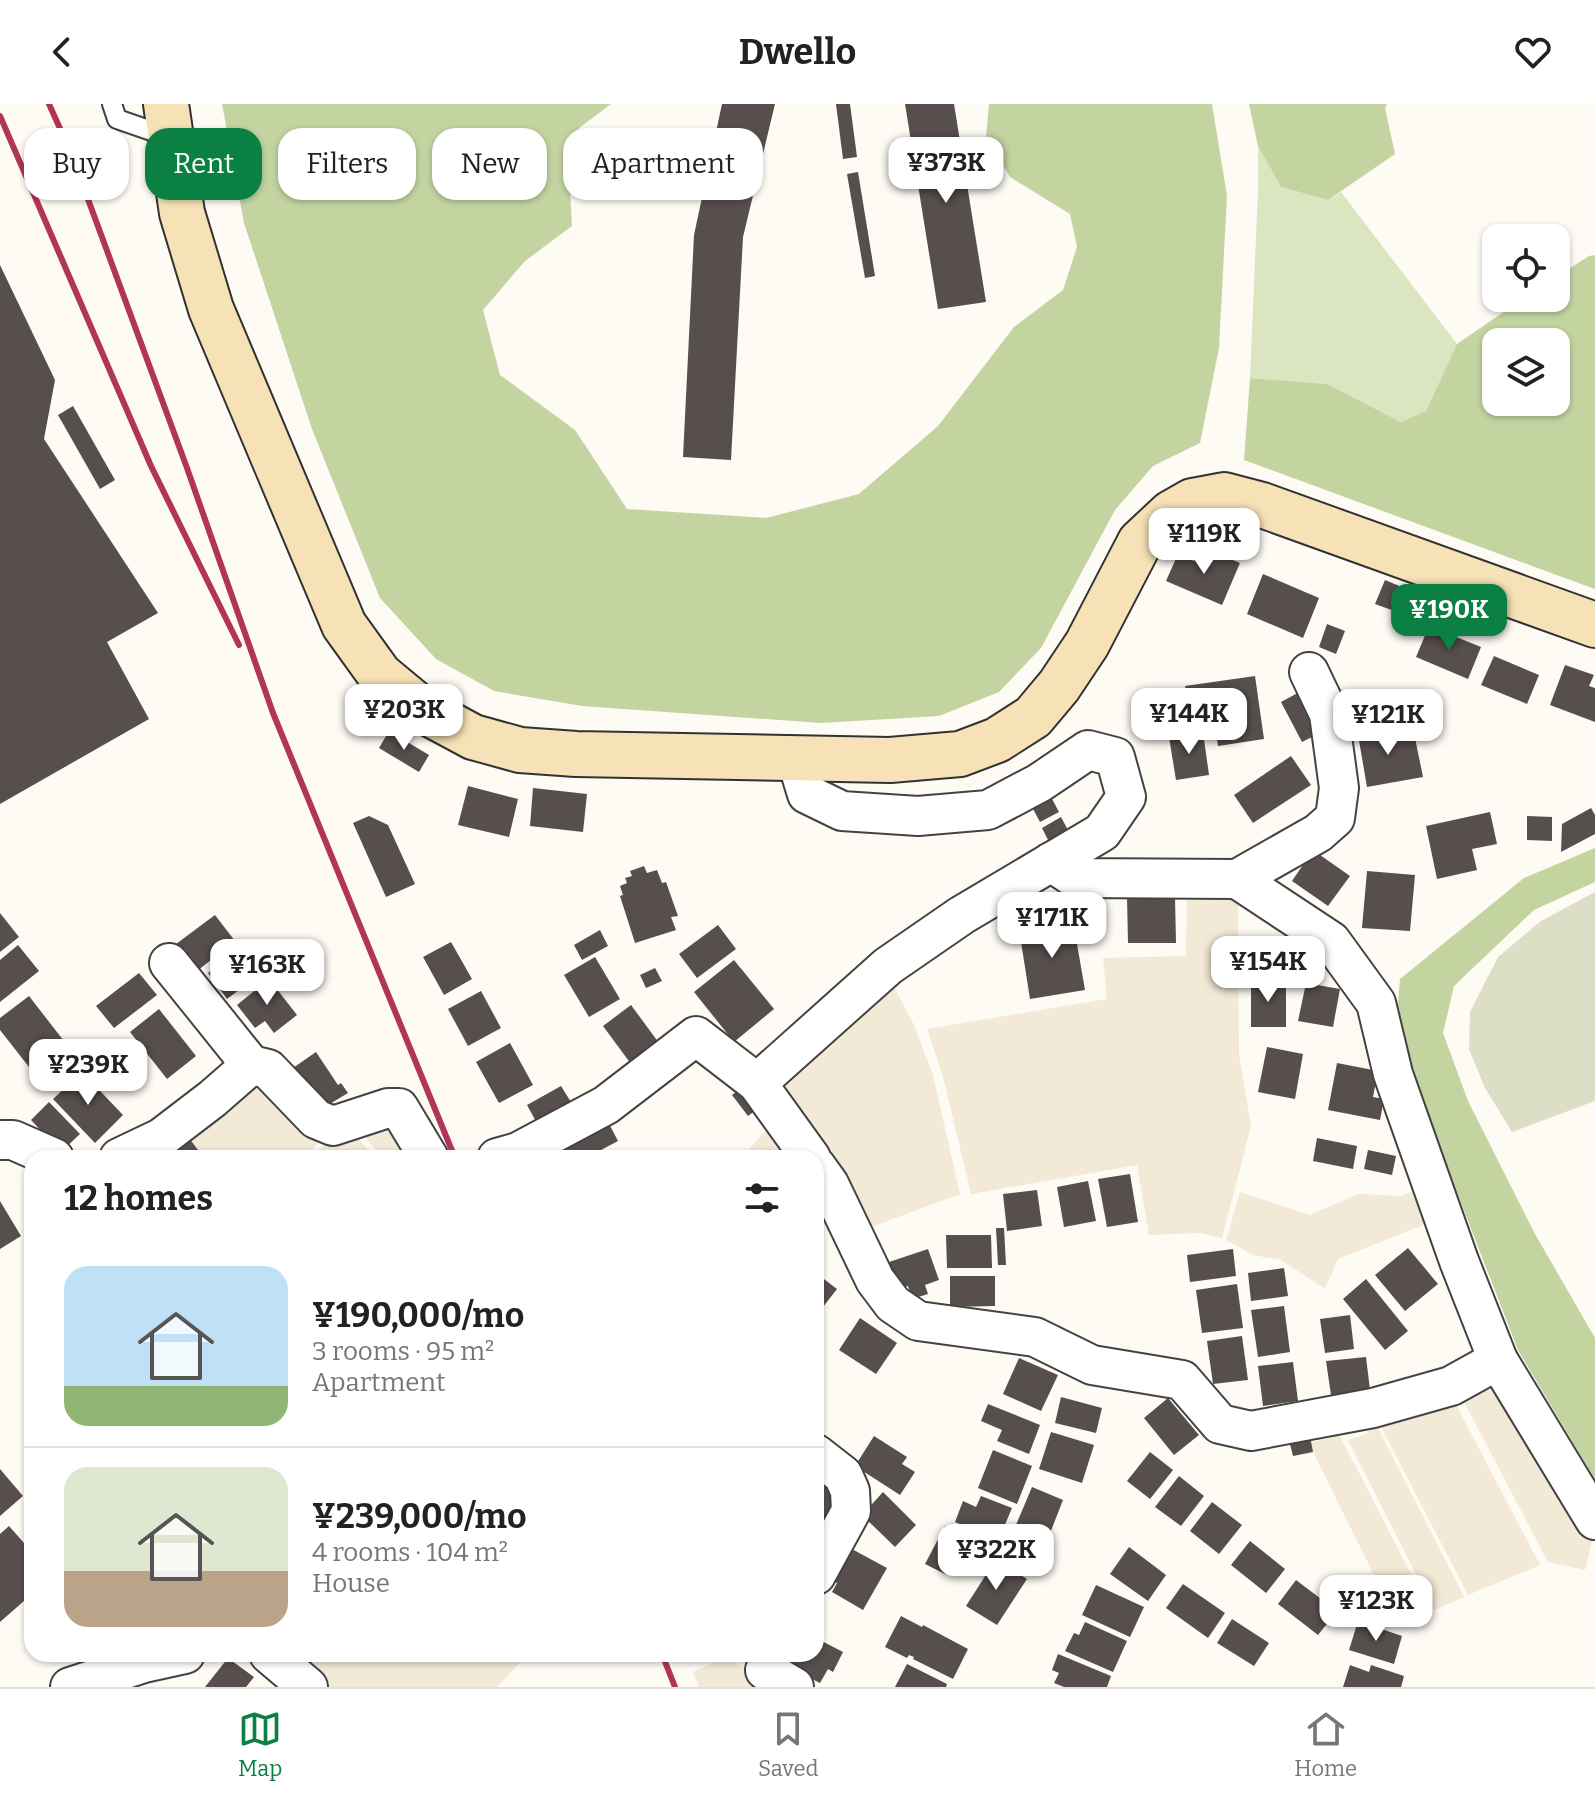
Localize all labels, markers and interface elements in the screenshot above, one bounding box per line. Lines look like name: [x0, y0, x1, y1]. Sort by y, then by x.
icon: back: [40, 30, 84, 74]
text: Dwello: [739, 30, 856, 74]
icon: heart: [1511, 30, 1555, 74]
chip: Buy: [24, 128, 129, 200]
chip: Rent: [145, 128, 262, 200]
chip: Filters: [278, 128, 416, 200]
chip: New: [432, 128, 547, 200]
chip: Apartment: [563, 128, 763, 200]
pin: ¥373K: [890, 137, 1002, 205]
text: ¥373K: [906, 147, 986, 178]
map controls: [1482, 224, 1570, 416]
button: locate: [1482, 224, 1570, 312]
button: layers: [1482, 328, 1570, 416]
pin: ¥119K: [1148, 508, 1260, 576]
text: ¥119K: [1167, 518, 1241, 549]
pin: ¥190K: [1393, 584, 1505, 652]
text: ¥190K: [1409, 594, 1489, 625]
pin: ¥203K: [348, 684, 460, 752]
pin: ¥144K: [1133, 688, 1245, 756]
pin: ¥121K: [1332, 689, 1444, 757]
text: ¥203K: [363, 694, 445, 725]
text: ¥144K: [1149, 698, 1229, 729]
text: ¥121K: [1351, 699, 1425, 730]
pin: ¥171K: [996, 892, 1108, 960]
text: ¥171K: [1015, 902, 1089, 933]
pin: ¥154K: [1212, 936, 1324, 1004]
pin: ¥163K: [211, 939, 323, 1007]
text: ¥154K: [1229, 946, 1307, 977]
text: ¥163K: [228, 949, 306, 980]
pin: ¥239K: [32, 1039, 144, 1107]
text: ¥239K: [47, 1049, 129, 1080]
icon: filters: [740, 1176, 784, 1220]
text: 12 homes: [64, 1178, 213, 1219]
text: ¥190,000/mo: [312, 1295, 524, 1336]
icon: home: [128, 1298, 224, 1394]
text: 3 rooms · 95 m²: [312, 1336, 494, 1367]
text: Apartment: [312, 1367, 445, 1398]
text: ¥239,000/mo: [312, 1496, 527, 1537]
icon: home: [128, 1499, 224, 1595]
pin: ¥322K: [940, 1524, 1052, 1592]
text: ¥322K: [956, 1534, 1036, 1565]
text: 4 rooms · 104 m²: [312, 1537, 508, 1568]
text: House: [312, 1568, 390, 1599]
pin: ¥123K: [1320, 1575, 1432, 1643]
text: ¥123K: [1337, 1585, 1415, 1616]
tab: Map: [238, 1707, 282, 1782]
tab: Saved: [758, 1707, 819, 1782]
tab: Home: [1294, 1707, 1357, 1782]

